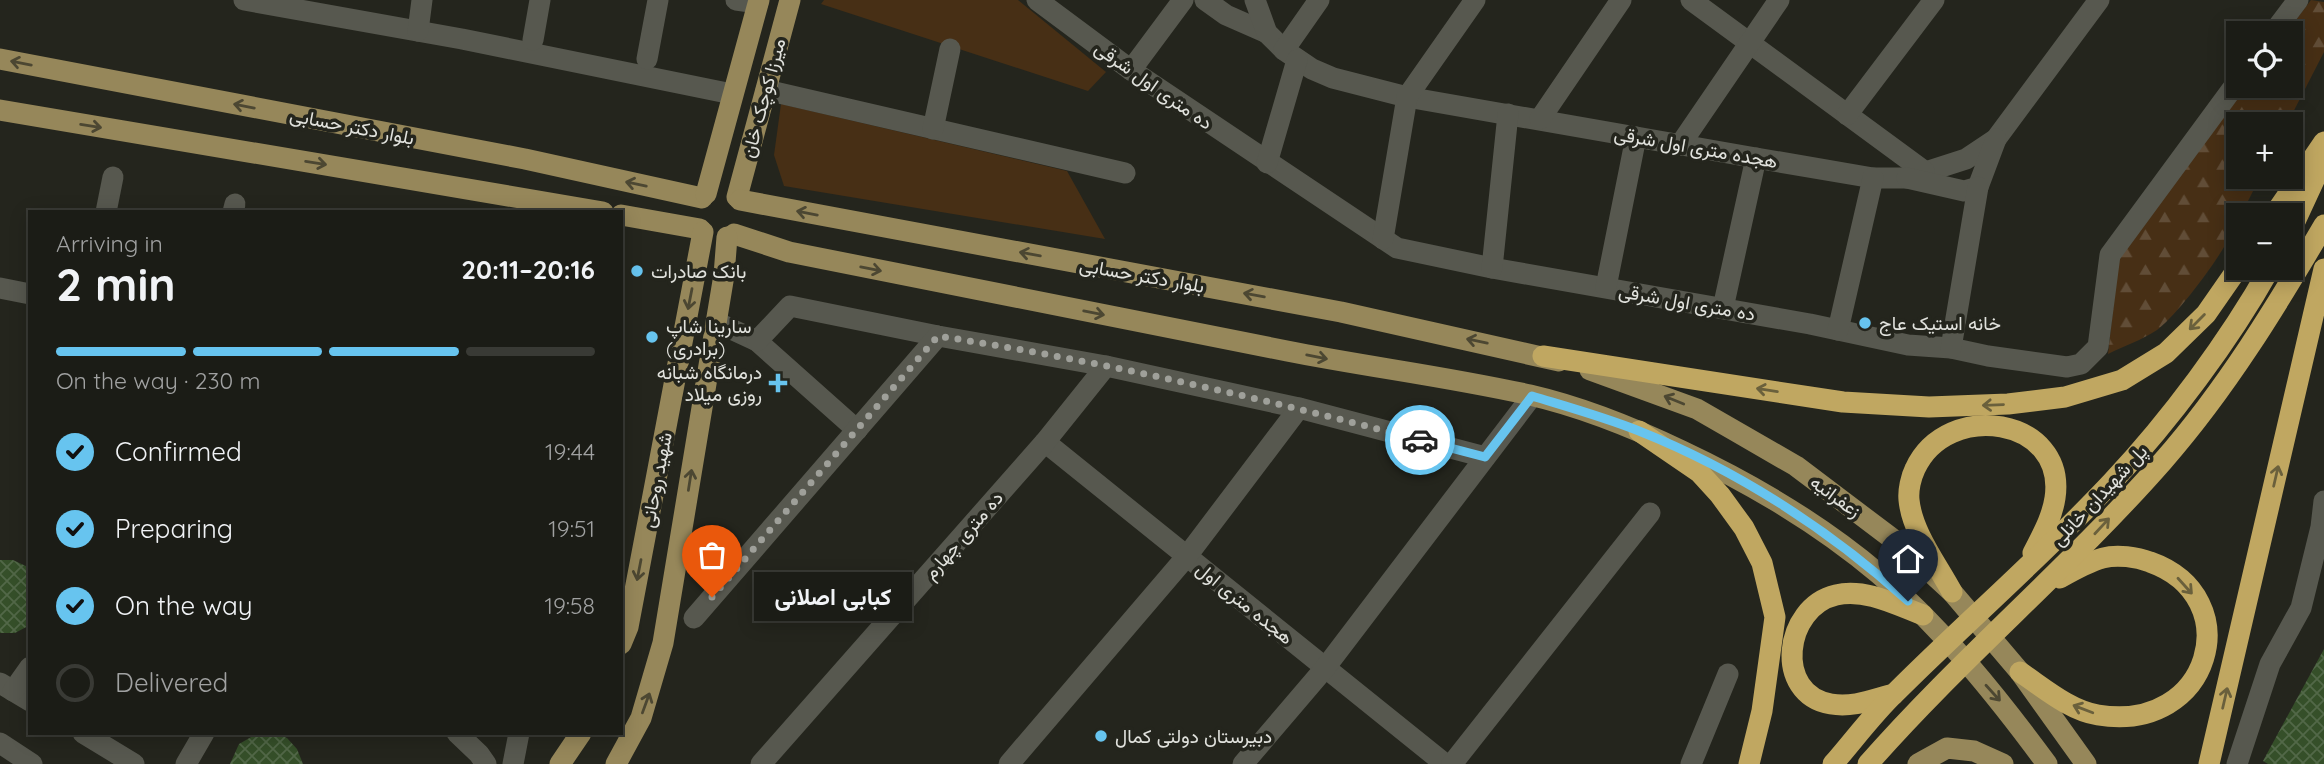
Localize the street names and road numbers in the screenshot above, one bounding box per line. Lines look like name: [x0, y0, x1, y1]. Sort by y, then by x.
street label: میرزا کوچک خان: [736, 36, 792, 161]
street label: ده متری اول شرقی: [1090, 36, 1218, 134]
street label: بلوار دکتر حسابی: [288, 102, 416, 150]
street label: هجده متری اول شرقی: [1612, 121, 1780, 173]
street label: بلوار دکتر حسابی: [1078, 252, 1206, 298]
street label: ده متری اول شرقی: [1617, 278, 1757, 326]
street label: شهید روحانی: [635, 430, 677, 530]
street label: پل شهیدان خانلی: [2046, 439, 2154, 552]
street label: زعفرانیه: [1806, 470, 1866, 522]
street label: ده متری چهارم: [918, 486, 1009, 585]
street label: هجده متری اول: [1192, 556, 1298, 650]

